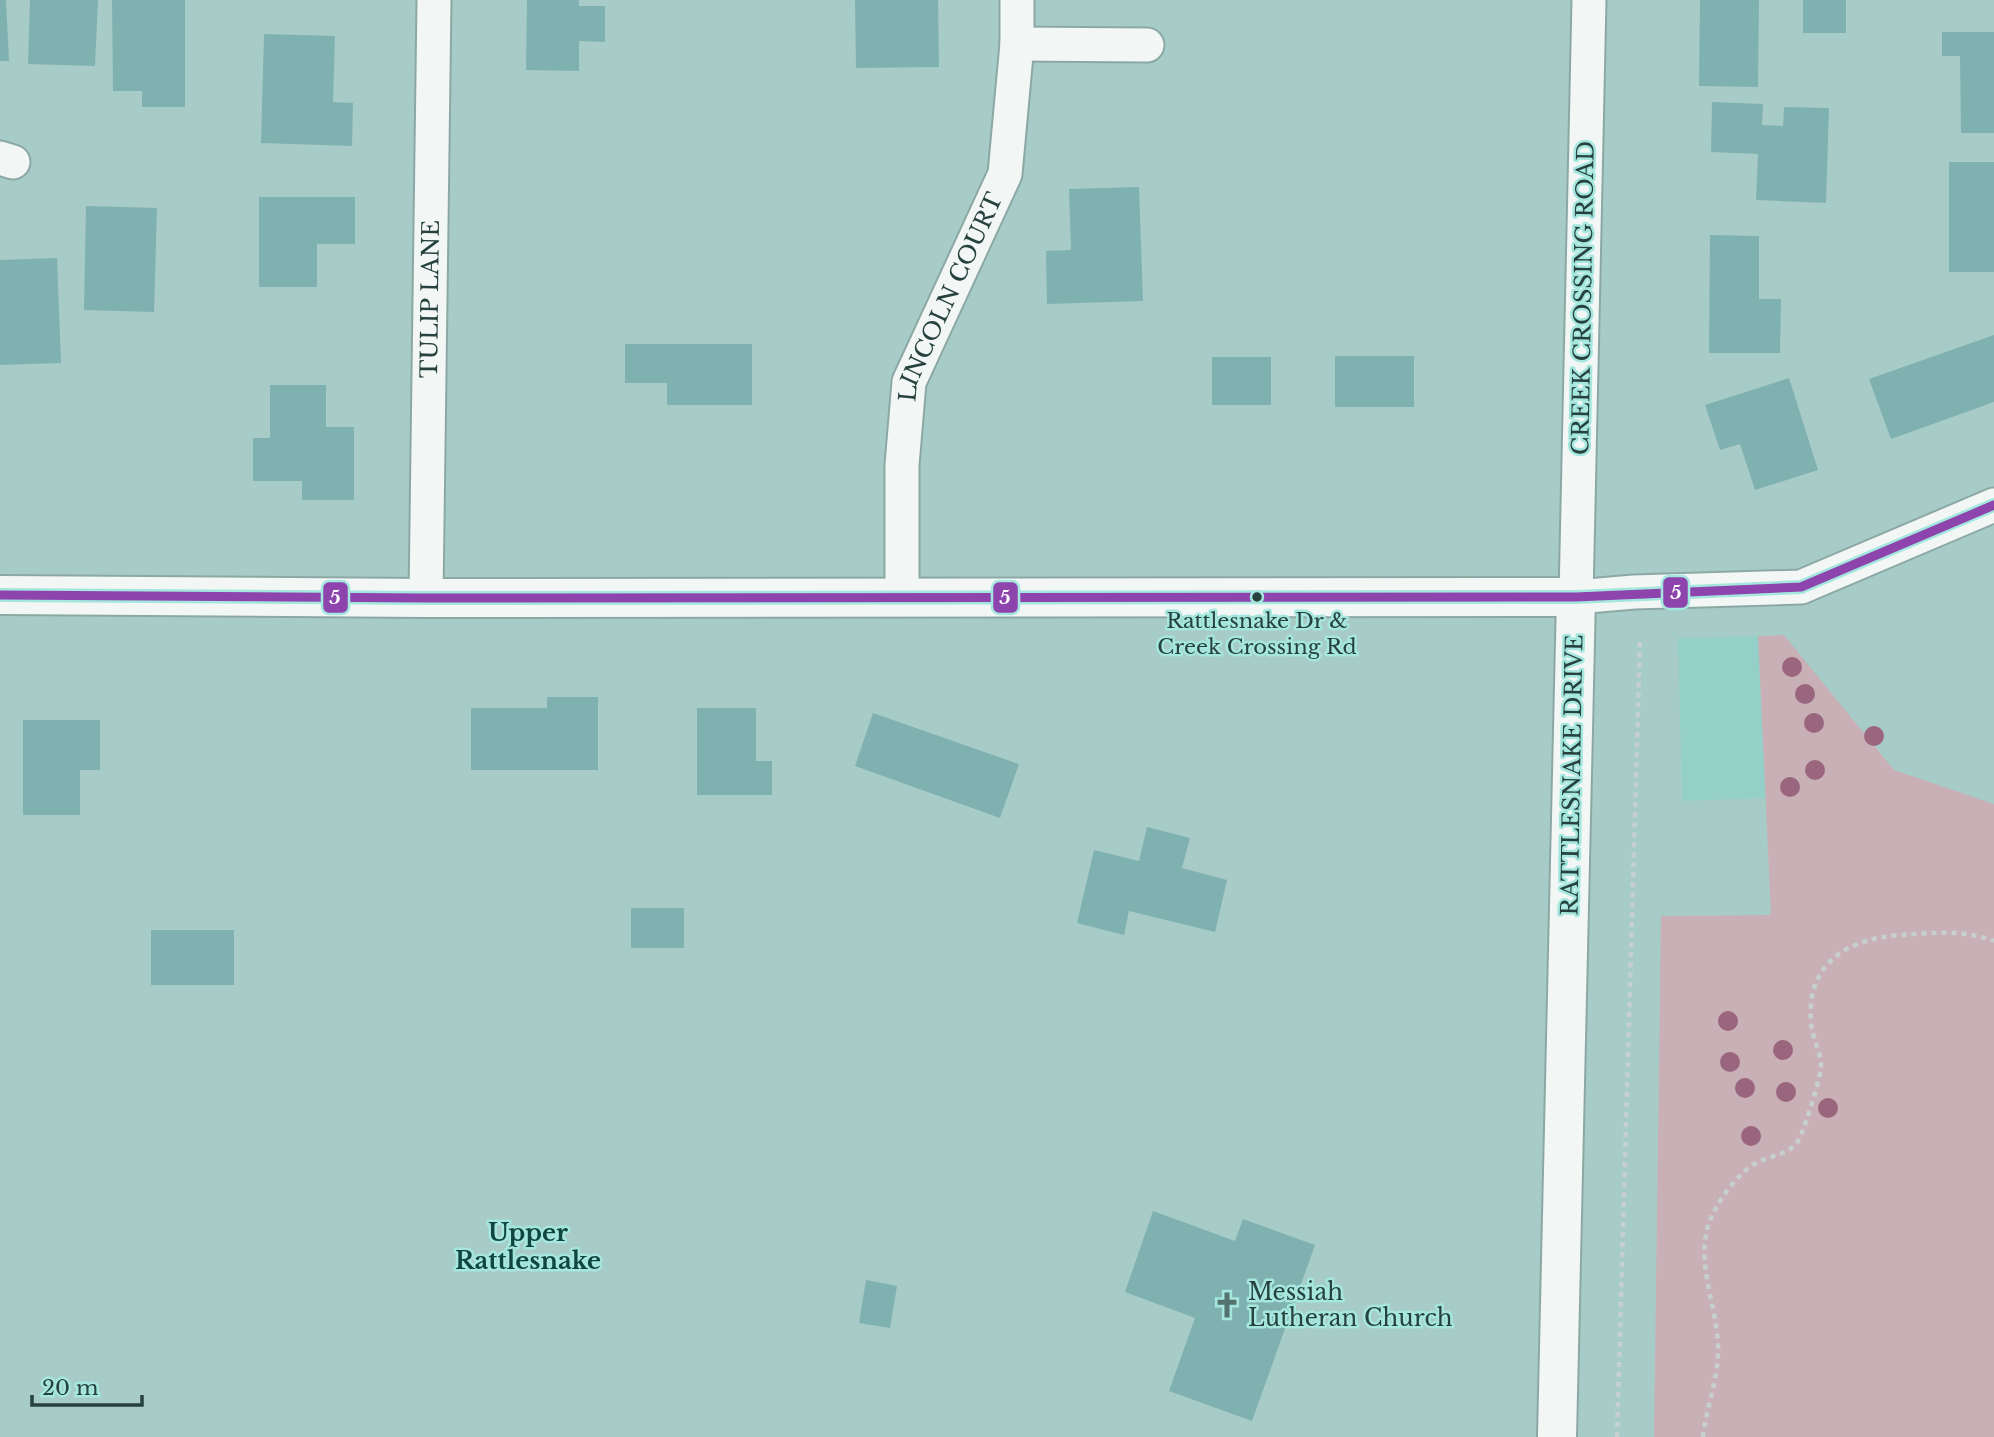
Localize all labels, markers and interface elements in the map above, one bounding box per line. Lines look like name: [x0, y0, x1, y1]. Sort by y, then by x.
street label: CREEK CROSSING ROAD: [1566, 141, 1600, 455]
street label: LINCOLN COURT: [893, 188, 1009, 403]
street label: TULIP LANE: [415, 220, 445, 378]
line badge: 5: [1662, 576, 1689, 609]
line badge: 5: [322, 581, 349, 614]
line badge: 5: [992, 581, 1019, 614]
text: 5: [1670, 581, 1682, 604]
text: 5: [329, 586, 341, 609]
text: 5: [999, 586, 1011, 609]
marker: Rattlesnake Dr & Creek Crossing Rd: [1250, 590, 1264, 604]
place label: Rattlesnake Dr & Creek Crossing Rd: [1157, 608, 1357, 660]
street label: RATTLESNAKE DRIVE: [1556, 634, 1588, 916]
district label: Upper Rattlesnake: [455, 1218, 601, 1275]
place label: Messiah Lutheran Church: [1248, 1278, 1453, 1332]
church icon: Messiah Lutheran Church: [1212, 1290, 1242, 1320]
scale bar: [32, 1364, 142, 1408]
text: 20 m: [42, 1375, 99, 1401]

